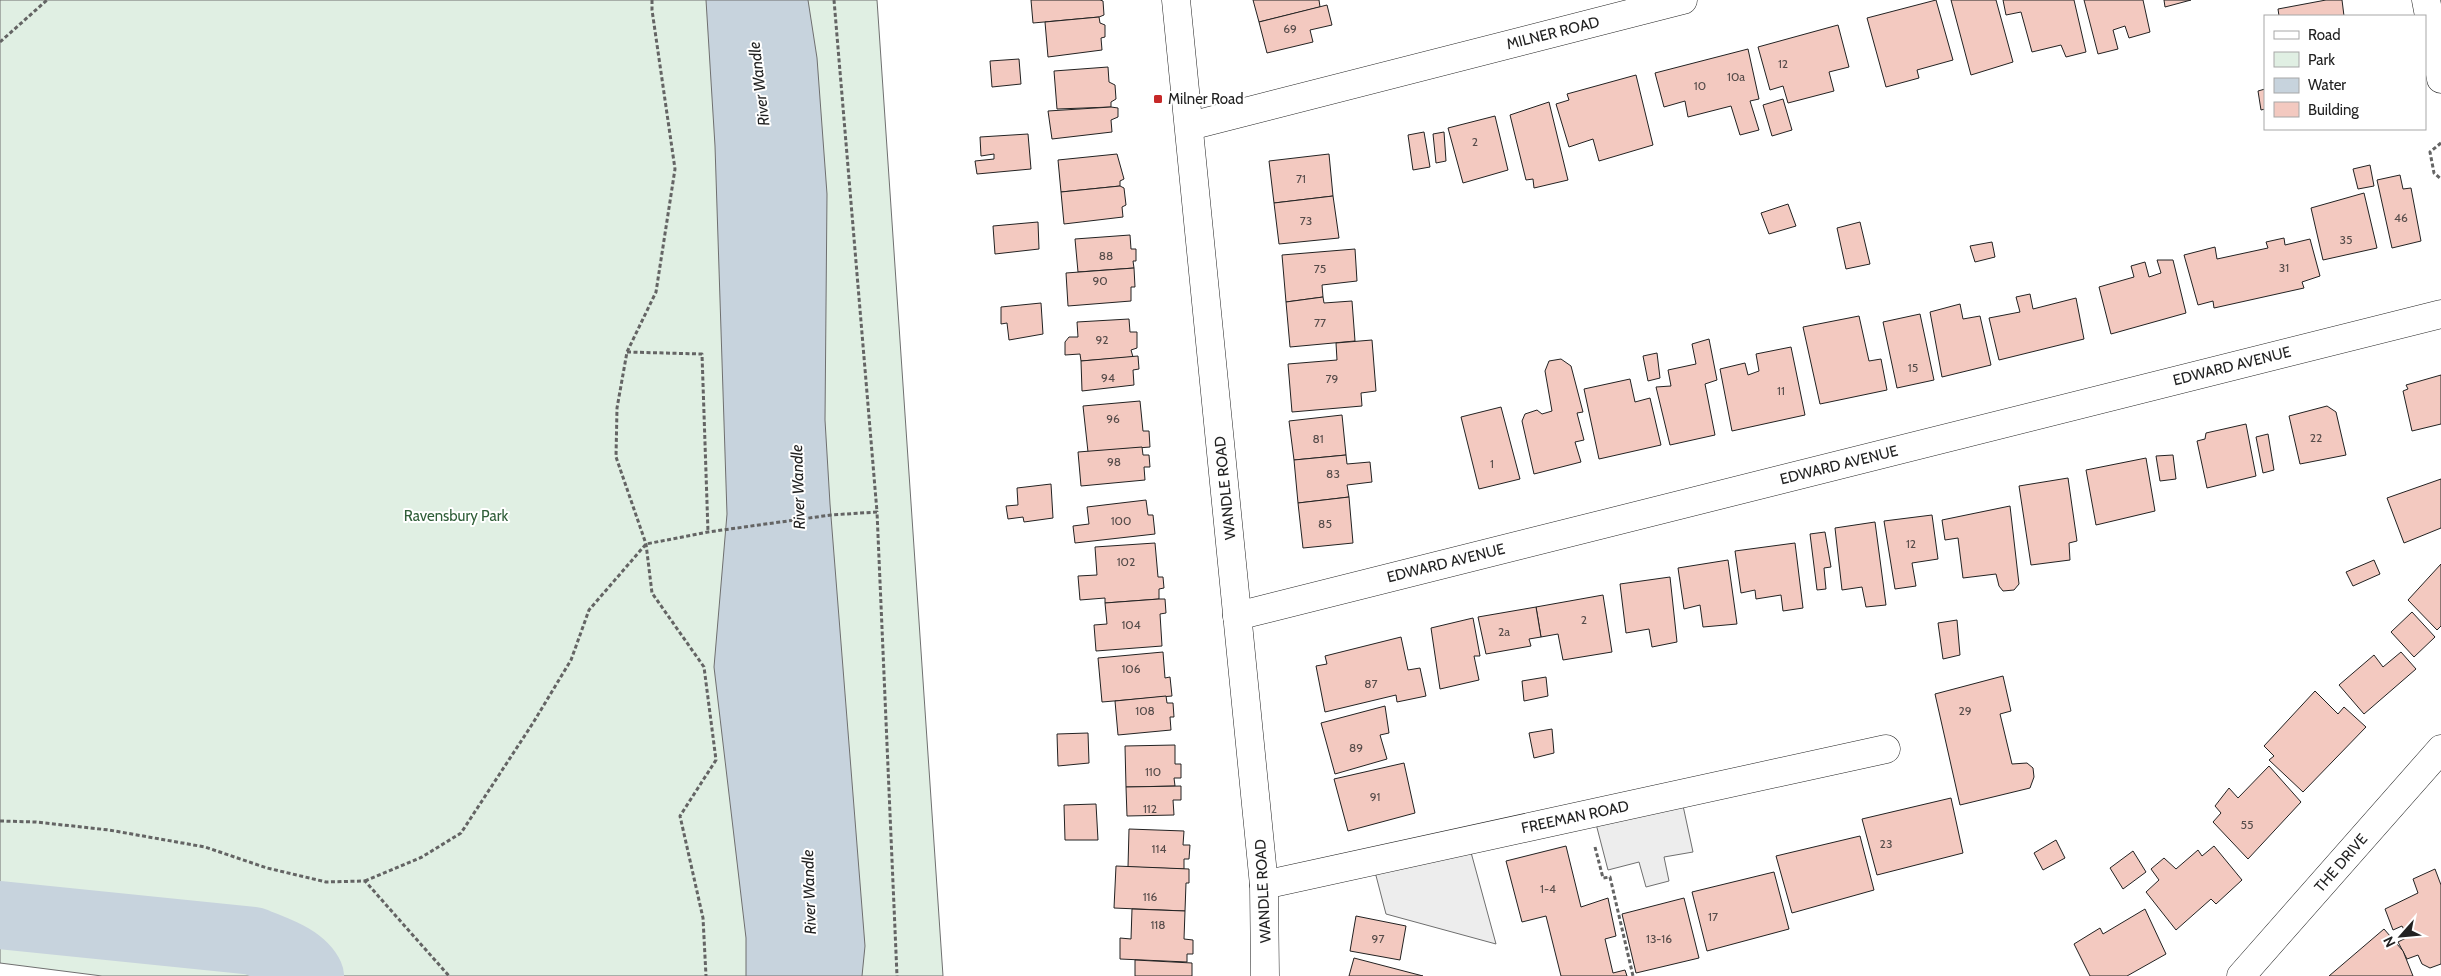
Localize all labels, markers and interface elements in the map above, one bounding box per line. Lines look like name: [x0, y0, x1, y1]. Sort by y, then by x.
street label: MILNER ROAD: [1505, 13, 1602, 53]
legend: [2264, 15, 2426, 130]
house number: 69: [1283, 21, 1297, 36]
text: Road: [2308, 26, 2341, 44]
water label: River Wandle: [744, 41, 774, 127]
text: Park: [2308, 51, 2335, 69]
house number: 12: [1778, 56, 1788, 71]
house number: 10a: [1727, 69, 1745, 84]
text: Water: [2308, 76, 2346, 94]
house number: 10: [1694, 78, 1706, 93]
place label: Milner Road: [1168, 90, 1243, 108]
marker: Milner Road: [1152, 93, 1164, 105]
text: Building: [2308, 101, 2359, 119]
house number: 2: [1472, 134, 1478, 149]
house number: 71: [1296, 171, 1306, 186]
house number: 46: [2394, 210, 2408, 225]
house number: 73: [1300, 213, 1312, 228]
house number: 35: [2340, 232, 2352, 247]
house number: 88: [1099, 248, 1113, 263]
house number: 31: [2279, 260, 2289, 275]
house number: 75: [1314, 261, 1326, 276]
house number: 90: [1092, 273, 1108, 288]
house number: 77: [1314, 315, 1326, 330]
house number: 92: [1095, 332, 1109, 347]
street label: EDWARD AVENUE: [2171, 343, 2293, 389]
house number: 15: [1908, 360, 1918, 375]
house number: 94: [1101, 370, 1115, 385]
house number: 79: [1326, 371, 1339, 386]
house number: 11: [1777, 383, 1785, 398]
house number: 96: [1106, 411, 1120, 426]
house number: 22: [2310, 430, 2322, 445]
house number: 81: [1312, 431, 1324, 446]
street label: WANDLE ROAD: [1211, 435, 1239, 541]
street label: EDWARD AVENUE: [1778, 442, 1900, 488]
water label: River Wandle: [787, 444, 809, 530]
house number: 98: [1107, 454, 1121, 469]
house number: 1: [1490, 456, 1494, 471]
house number: 83: [1326, 466, 1340, 481]
park label: Ravensbury Park: [404, 507, 508, 525]
house number: 100: [1111, 513, 1131, 528]
house number: 85: [1318, 516, 1332, 531]
house number: 12: [1906, 536, 1916, 551]
street label: EDWARD AVENUE: [1385, 540, 1507, 586]
house number: 102: [1117, 554, 1135, 569]
house number: 2: [1581, 612, 1587, 627]
house number: 104: [1121, 617, 1141, 632]
house number: 2a: [1498, 624, 1510, 639]
house number: 106: [1121, 661, 1141, 676]
house number: 87: [1364, 676, 1378, 691]
house number: 108: [1135, 703, 1155, 718]
house number: 29: [1958, 703, 1972, 718]
house number: 89: [1349, 740, 1363, 755]
house number: 110: [1145, 764, 1161, 779]
house number: 91: [1370, 789, 1380, 804]
street label: FREEMAN ROAD: [1520, 797, 1630, 837]
house number: 112: [1143, 801, 1157, 816]
house number: 55: [2241, 817, 2253, 832]
street label: THE DRIVE: [2311, 830, 2371, 896]
house number: 23: [1880, 836, 1892, 851]
street label: WANDLE ROAD: [1251, 838, 1275, 943]
house number: 114: [1152, 841, 1166, 856]
water label: River Wandle: [798, 849, 820, 935]
house number: 1-4: [1540, 881, 1556, 896]
house number: 116: [1143, 889, 1158, 904]
house number: 17: [1708, 909, 1718, 924]
north arrow: [2376, 911, 2426, 961]
house number: 118: [1150, 917, 1166, 932]
house number: 97: [1372, 931, 1384, 946]
house number: 13-16: [1646, 931, 1672, 946]
text: N: [2379, 933, 2400, 950]

